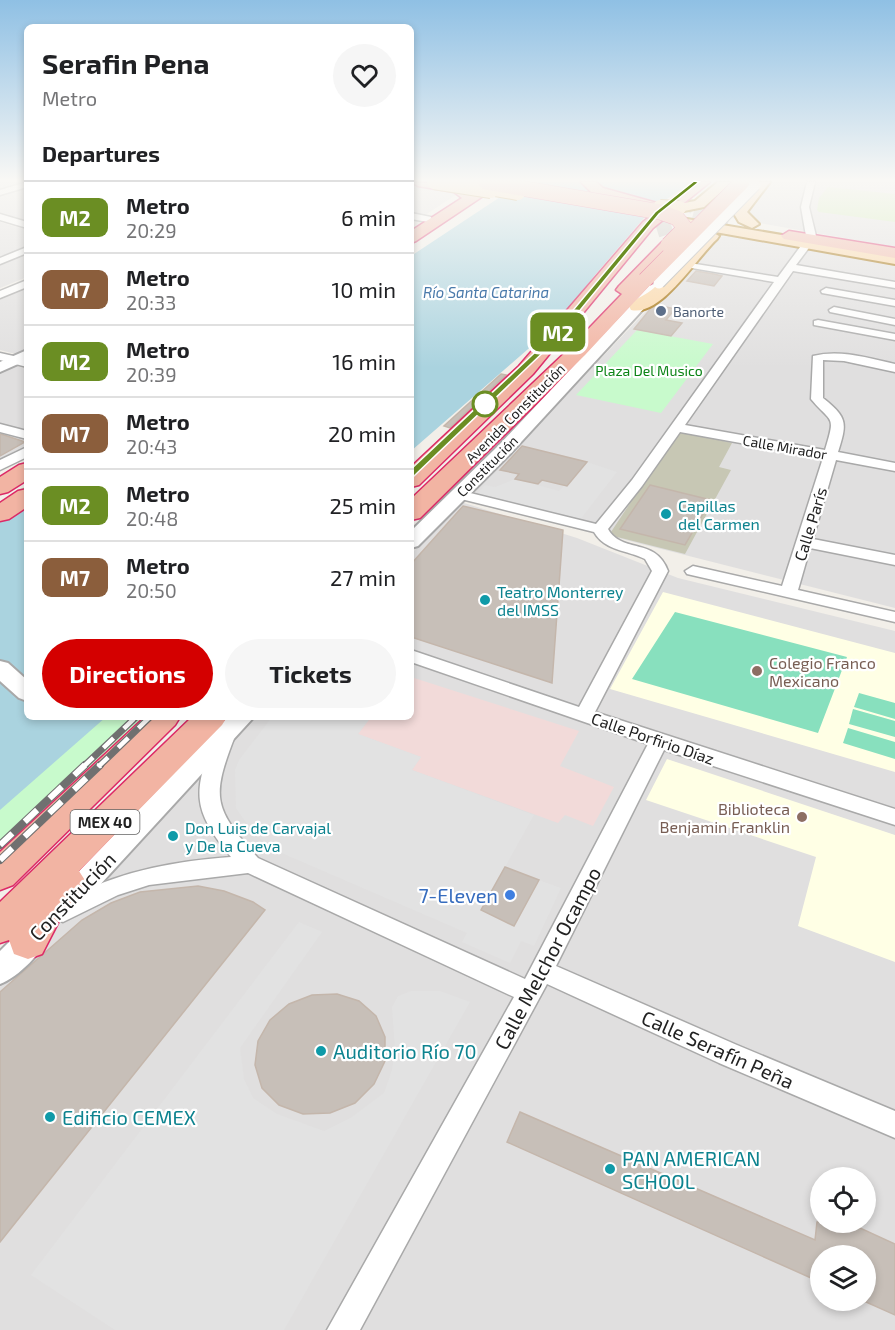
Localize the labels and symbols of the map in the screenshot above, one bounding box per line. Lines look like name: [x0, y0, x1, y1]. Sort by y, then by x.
water label: Río Santa Catarina: [423, 283, 549, 301]
place label: Banorte: [673, 303, 724, 320]
marker: Banorte: [654, 304, 668, 318]
line badge: M2: [531, 312, 585, 352]
street label: Avenida Constitución: [462, 360, 568, 466]
park label: Plaza Del Musico: [595, 362, 703, 379]
unlabelled marker: [472, 391, 498, 417]
street label: Calle Mirador: [742, 431, 829, 463]
street label: Constitución: [453, 432, 521, 500]
street label: Calle París: [790, 485, 830, 563]
place label: Capillas del Carmen: [678, 496, 760, 533]
marker: Capillas del Carmen: [659, 507, 673, 521]
place label: Teatro Monterrey del IMSS: [497, 582, 624, 619]
marker: Teatro Monterrey del IMSS: [478, 593, 492, 607]
place label: Colegio Franco Mexicano: [769, 653, 876, 690]
marker: Colegio Franco Mexicano: [750, 664, 764, 678]
street label: Calle Porfirio Díaz: [589, 708, 717, 768]
place label: Biblioteca Benjamin Franklin: [660, 799, 790, 837]
road number: MEX 40: [70, 810, 140, 834]
marker: Biblioteca Benjamin Franklin: [795, 810, 809, 824]
place label: Don Luis de Carvajal y De la Cueva: [185, 818, 331, 855]
marker: Don Luis de Carvajal y De la Cueva: [166, 829, 180, 843]
street label: Constitución: [24, 847, 120, 945]
street label: Calle Melchor Ocampo: [489, 863, 605, 1053]
place label: 7-Eleven: [419, 883, 498, 907]
marker: 7-Eleven: [503, 888, 517, 902]
street label: Calle Serafín Peña: [638, 1005, 798, 1093]
place label: Auditorio Río 70: [333, 1039, 477, 1063]
marker: Auditorio Río 70: [314, 1044, 328, 1058]
place label: Edificio CEMEX: [62, 1105, 196, 1129]
marker: Edificio CEMEX: [43, 1110, 57, 1124]
place label: PAN AMERICAN SCHOOL: [622, 1146, 760, 1193]
marker: PAN AMERICAN SCHOOL: [603, 1162, 617, 1176]

